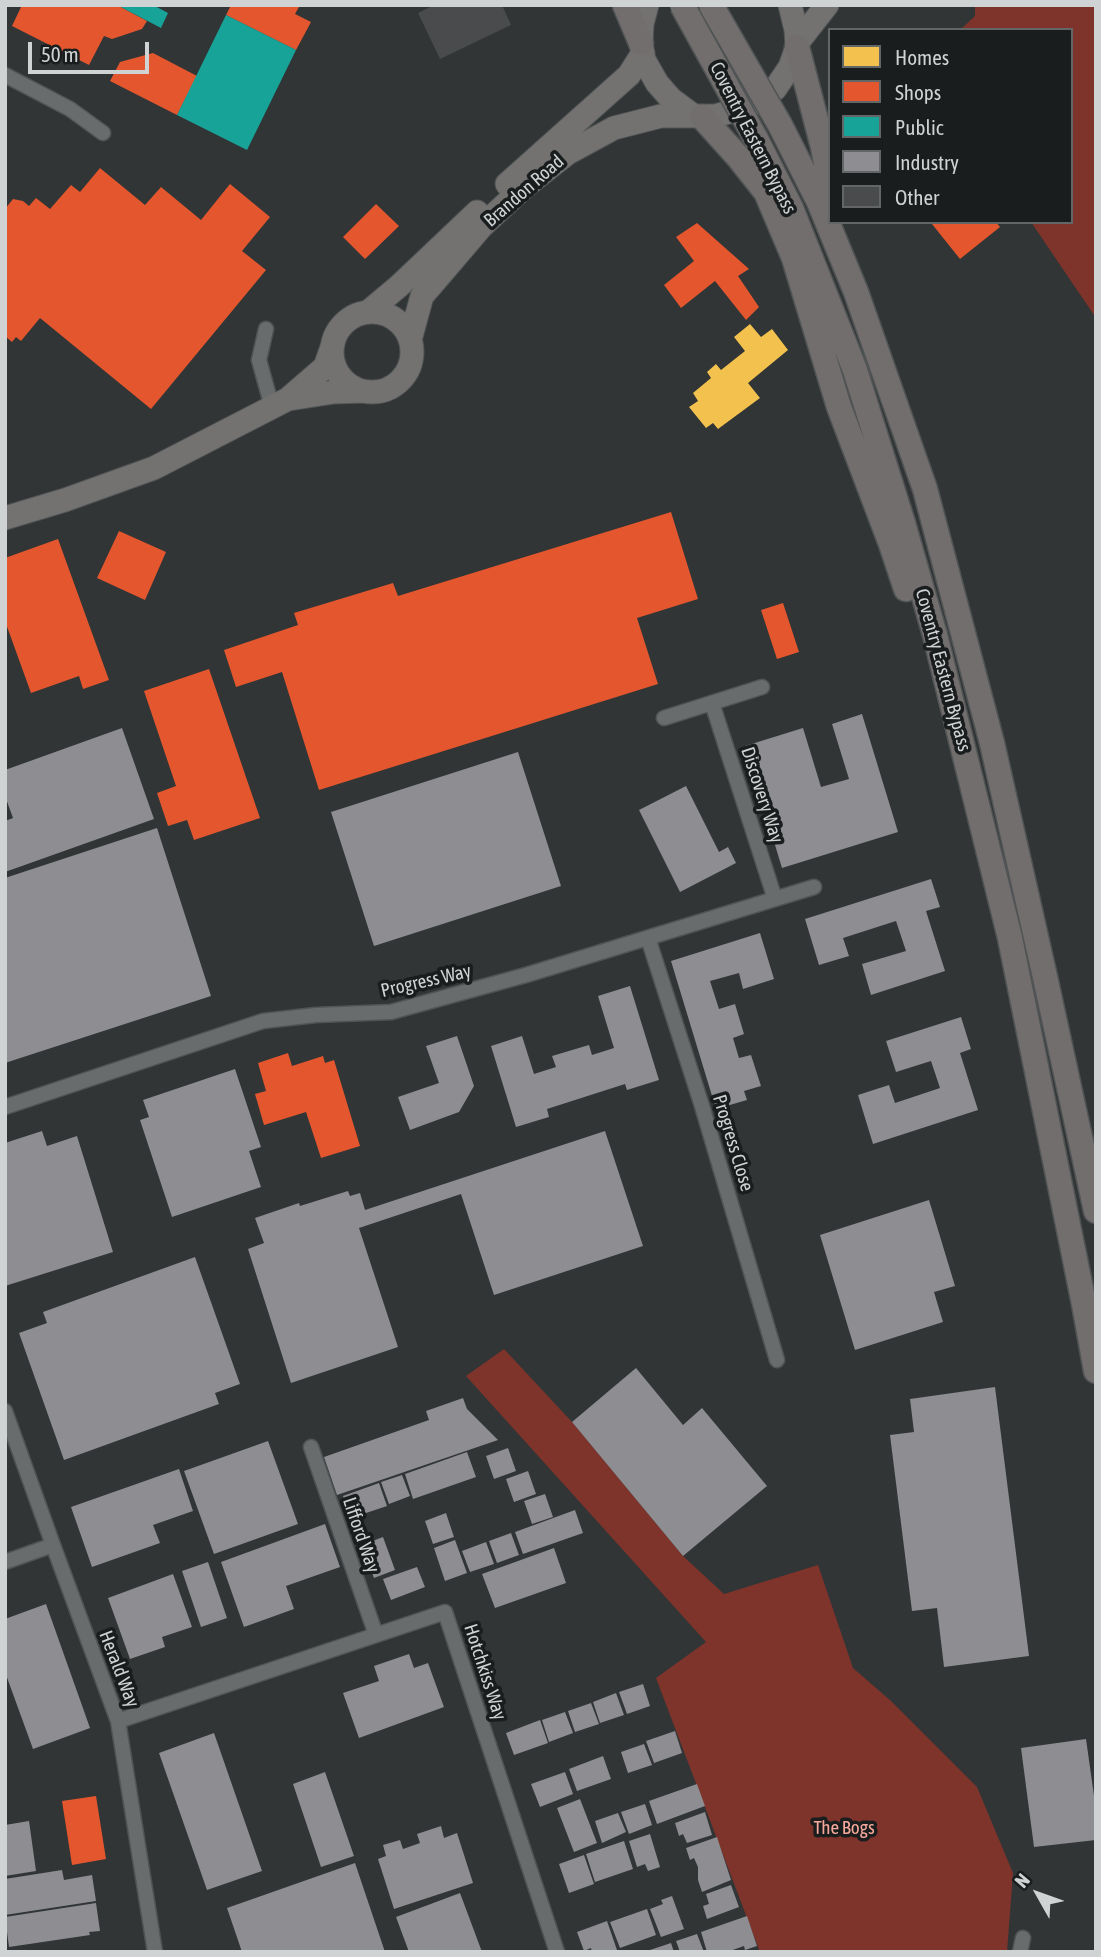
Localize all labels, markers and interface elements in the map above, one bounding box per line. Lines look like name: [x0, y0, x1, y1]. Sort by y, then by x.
scale bar: [32, 28, 152, 72]
legend: [828, 28, 1073, 224]
text: 50 m: [41, 42, 79, 66]
text: Homes: [895, 45, 949, 69]
street label: Coventry Eastern Bypass: [705, 58, 801, 218]
text: Shops: [895, 80, 941, 104]
text: Public: [895, 115, 944, 139]
street label: Brandon Road: [479, 150, 569, 232]
text: Industry: [895, 150, 959, 174]
text: Other: [895, 185, 939, 209]
street label: Coventry Eastern Bypass: [910, 586, 976, 754]
street label: Discovery Way: [736, 744, 788, 846]
street label: Progress Way: [379, 960, 473, 1002]
street label: Progress Close: [707, 1092, 759, 1194]
street label: Lifford Way: [338, 1494, 384, 1576]
street label: Hotchkiss Way: [459, 1621, 511, 1723]
street label: Herald Way: [94, 1628, 144, 1710]
park label: The Bogs: [813, 1817, 875, 1839]
north arrow: [1003, 1859, 1073, 1929]
text: N: [1010, 1869, 1034, 1892]

